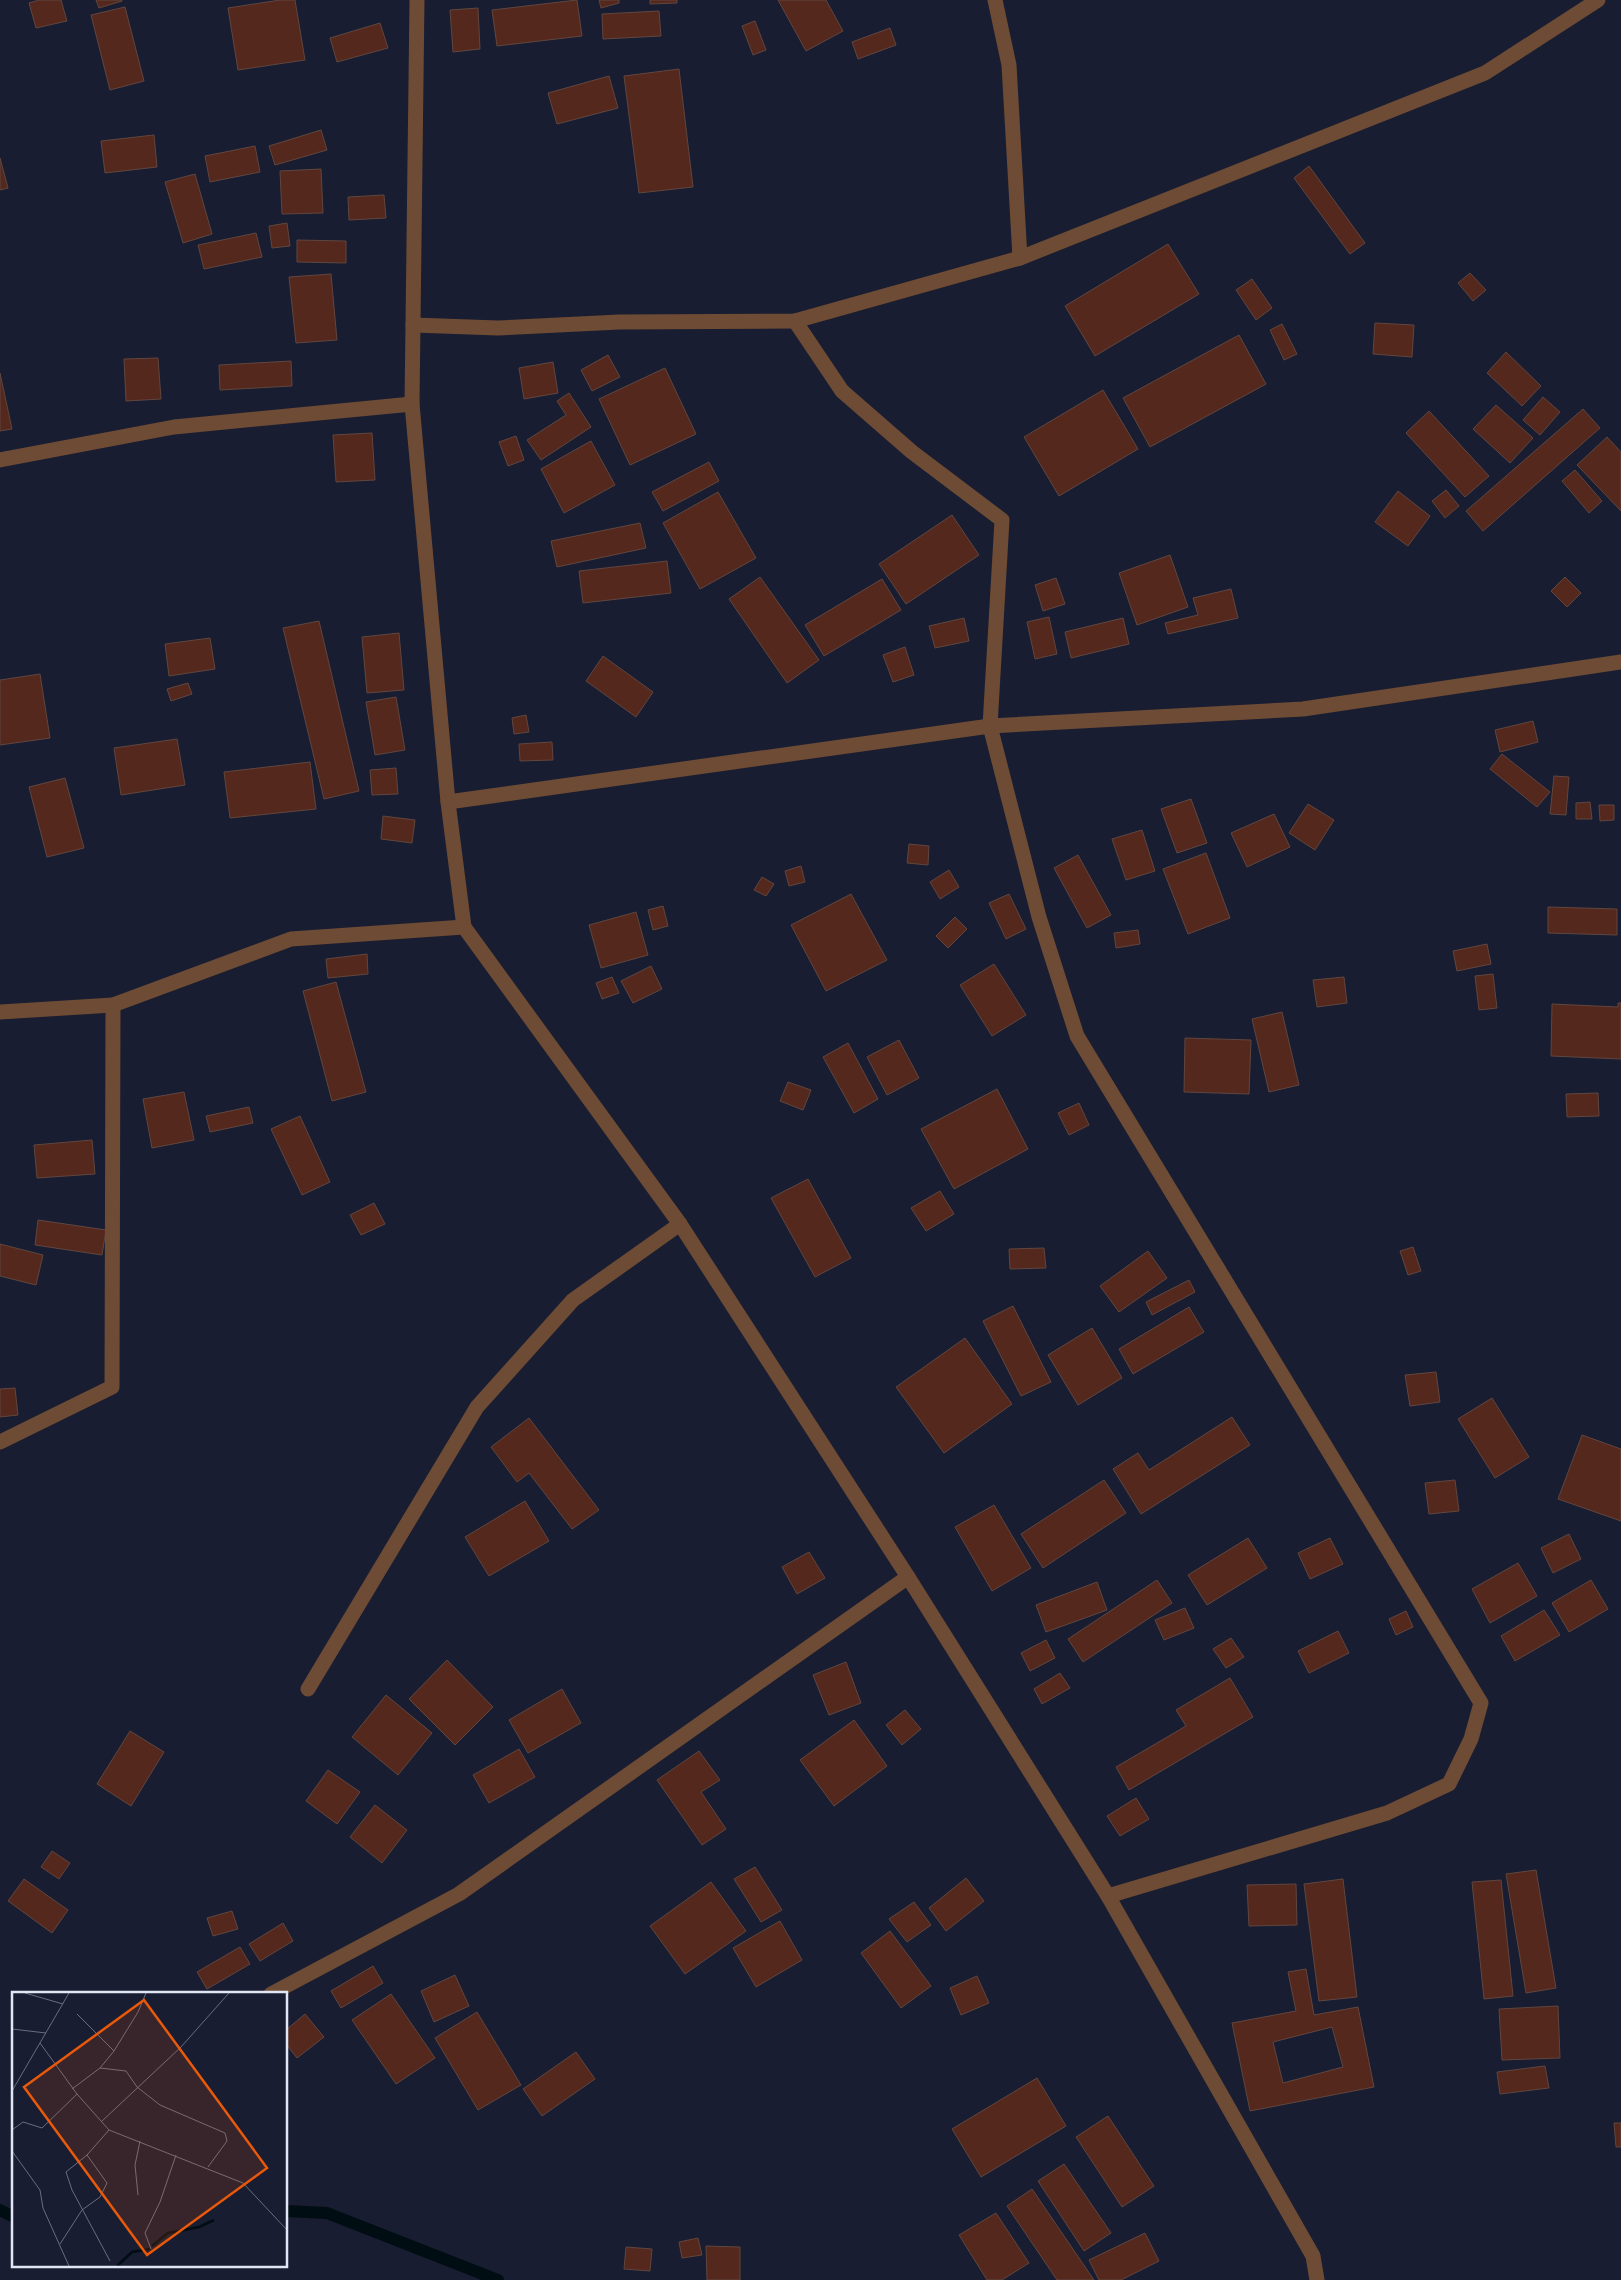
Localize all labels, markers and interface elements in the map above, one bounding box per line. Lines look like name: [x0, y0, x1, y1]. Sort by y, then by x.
inset map: [12, 1992, 288, 2268]

